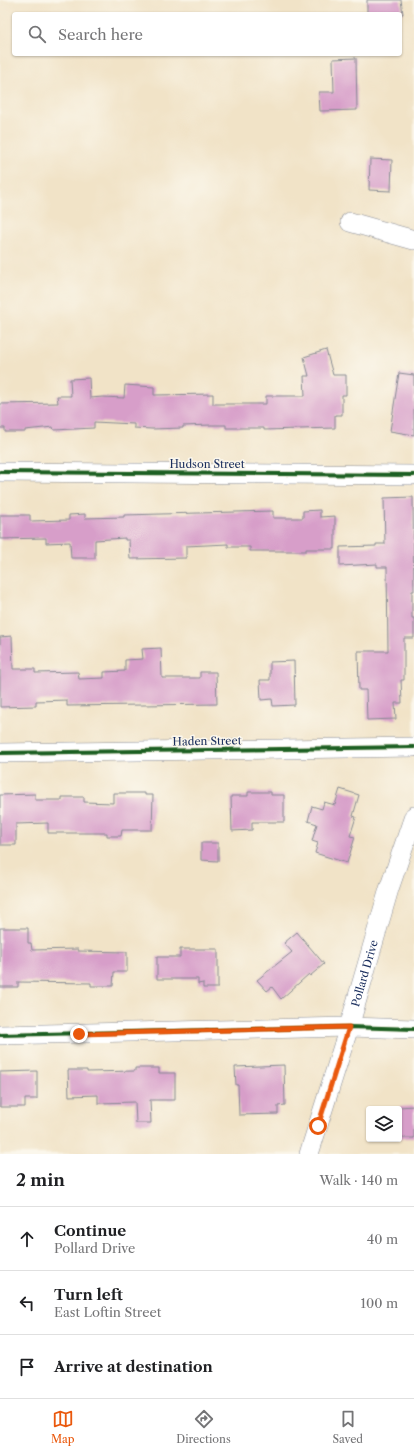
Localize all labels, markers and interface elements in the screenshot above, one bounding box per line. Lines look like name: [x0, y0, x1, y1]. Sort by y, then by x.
search box: [12, 12, 402, 56]
icon: search: [26, 23, 48, 45]
text: Search here: [58, 25, 143, 44]
street label: Hudson Street: [169, 457, 245, 471]
street label: Haden Street: [172, 733, 242, 749]
street label: Pollard Drive: [348, 938, 381, 1008]
route end: [70, 1025, 88, 1043]
map controls: [366, 1106, 402, 1142]
button: layers: [366, 1106, 402, 1142]
route start: [309, 1117, 327, 1135]
text: 2 min: [16, 1170, 65, 1190]
text: Walk · 140 m: [320, 1172, 398, 1188]
text: Continue: [54, 1221, 126, 1240]
icon: ahead: [16, 1228, 38, 1250]
text: 40 m: [367, 1231, 398, 1247]
text: Pollard Drive: [54, 1240, 135, 1256]
text: Turn left: [54, 1285, 123, 1304]
icon: left: [16, 1292, 38, 1314]
text: 100 m: [360, 1295, 398, 1311]
text: East Loftin Street: [54, 1304, 161, 1320]
icon: arrive: [16, 1356, 38, 1378]
text: Arrive at destination: [54, 1357, 213, 1376]
tab: Map: [51, 1408, 75, 1446]
tab: Directions: [176, 1408, 231, 1446]
tab: Saved: [333, 1408, 363, 1446]

